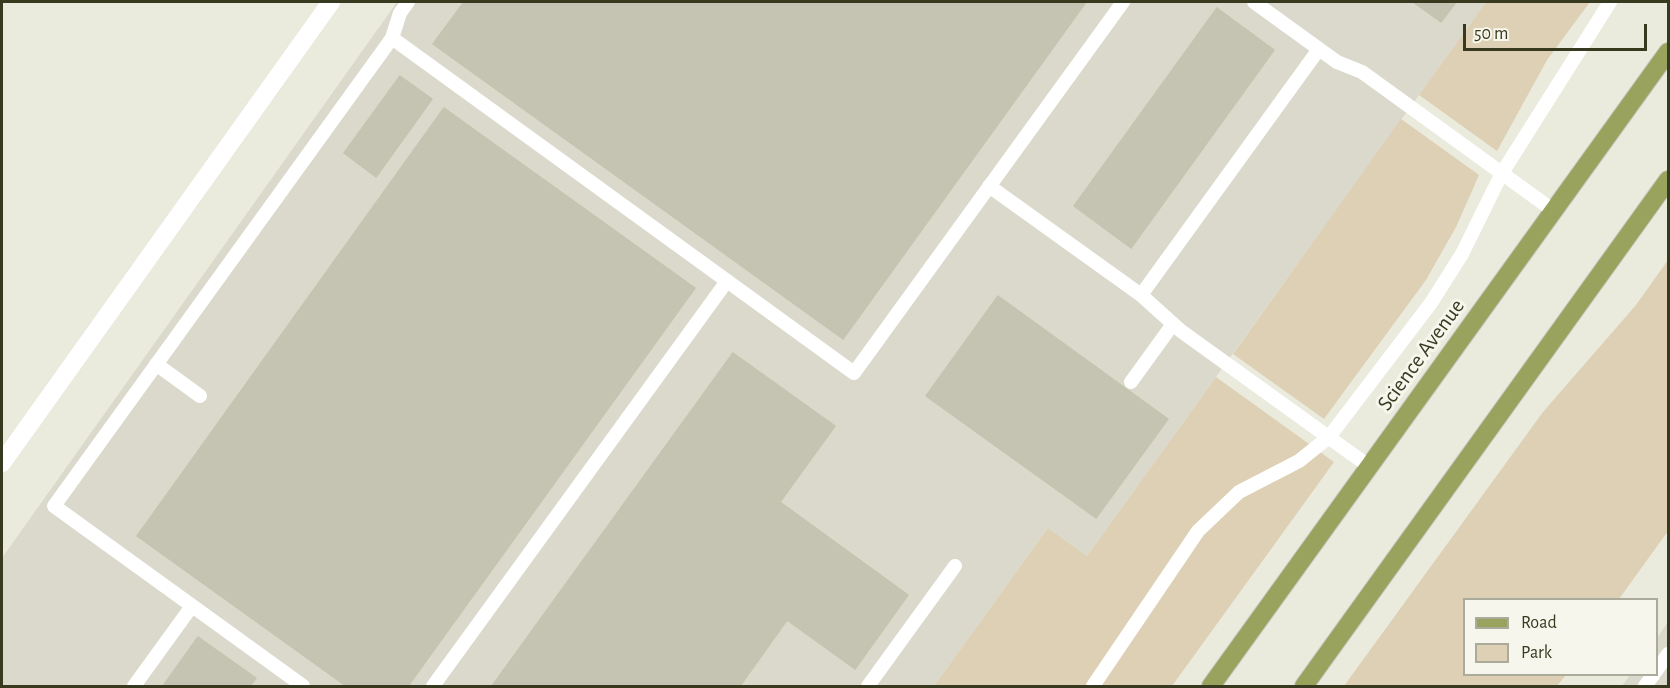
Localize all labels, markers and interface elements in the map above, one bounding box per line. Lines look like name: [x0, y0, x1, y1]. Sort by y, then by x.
scale bar: [1466, 12, 1650, 50]
text: 50 m: [1474, 25, 1508, 43]
street label: Science Avenue: [1372, 294, 1470, 416]
legend: [1463, 598, 1658, 676]
text: Road: [1521, 614, 1557, 632]
text: Park: [1521, 644, 1552, 662]

